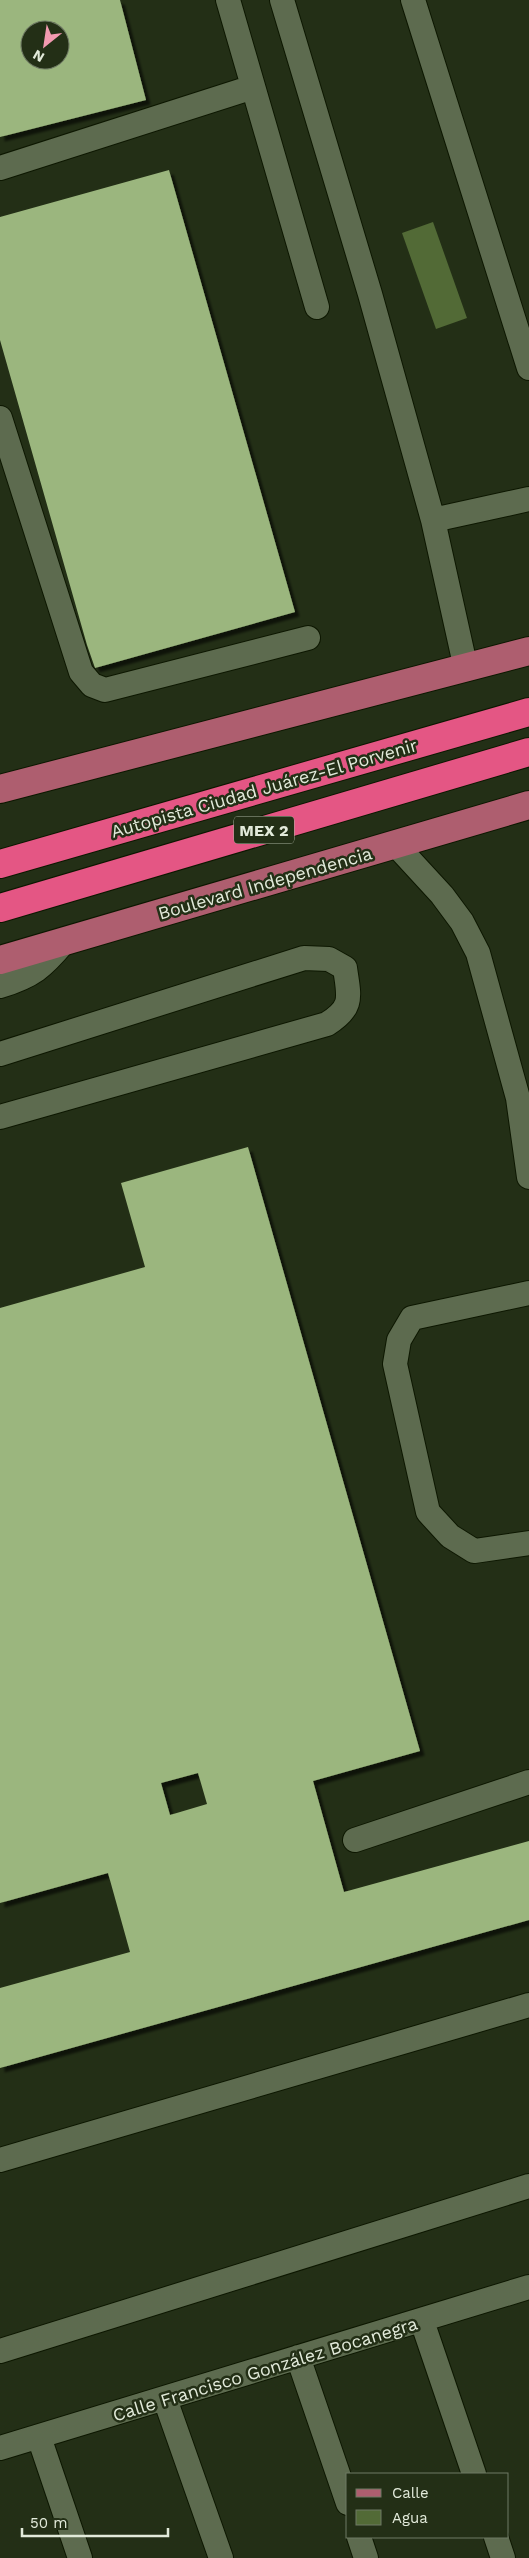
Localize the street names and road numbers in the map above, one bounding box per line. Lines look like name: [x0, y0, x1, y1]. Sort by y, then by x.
street label: Autopista Ciudad Juárez-El Porvenir: [108, 734, 420, 842]
road number: MEX 2: [234, 816, 294, 844]
street label: Boulevard Independencia: [155, 842, 375, 924]
street label: Calle Francisco González Bocanegra: [110, 2313, 420, 2425]

